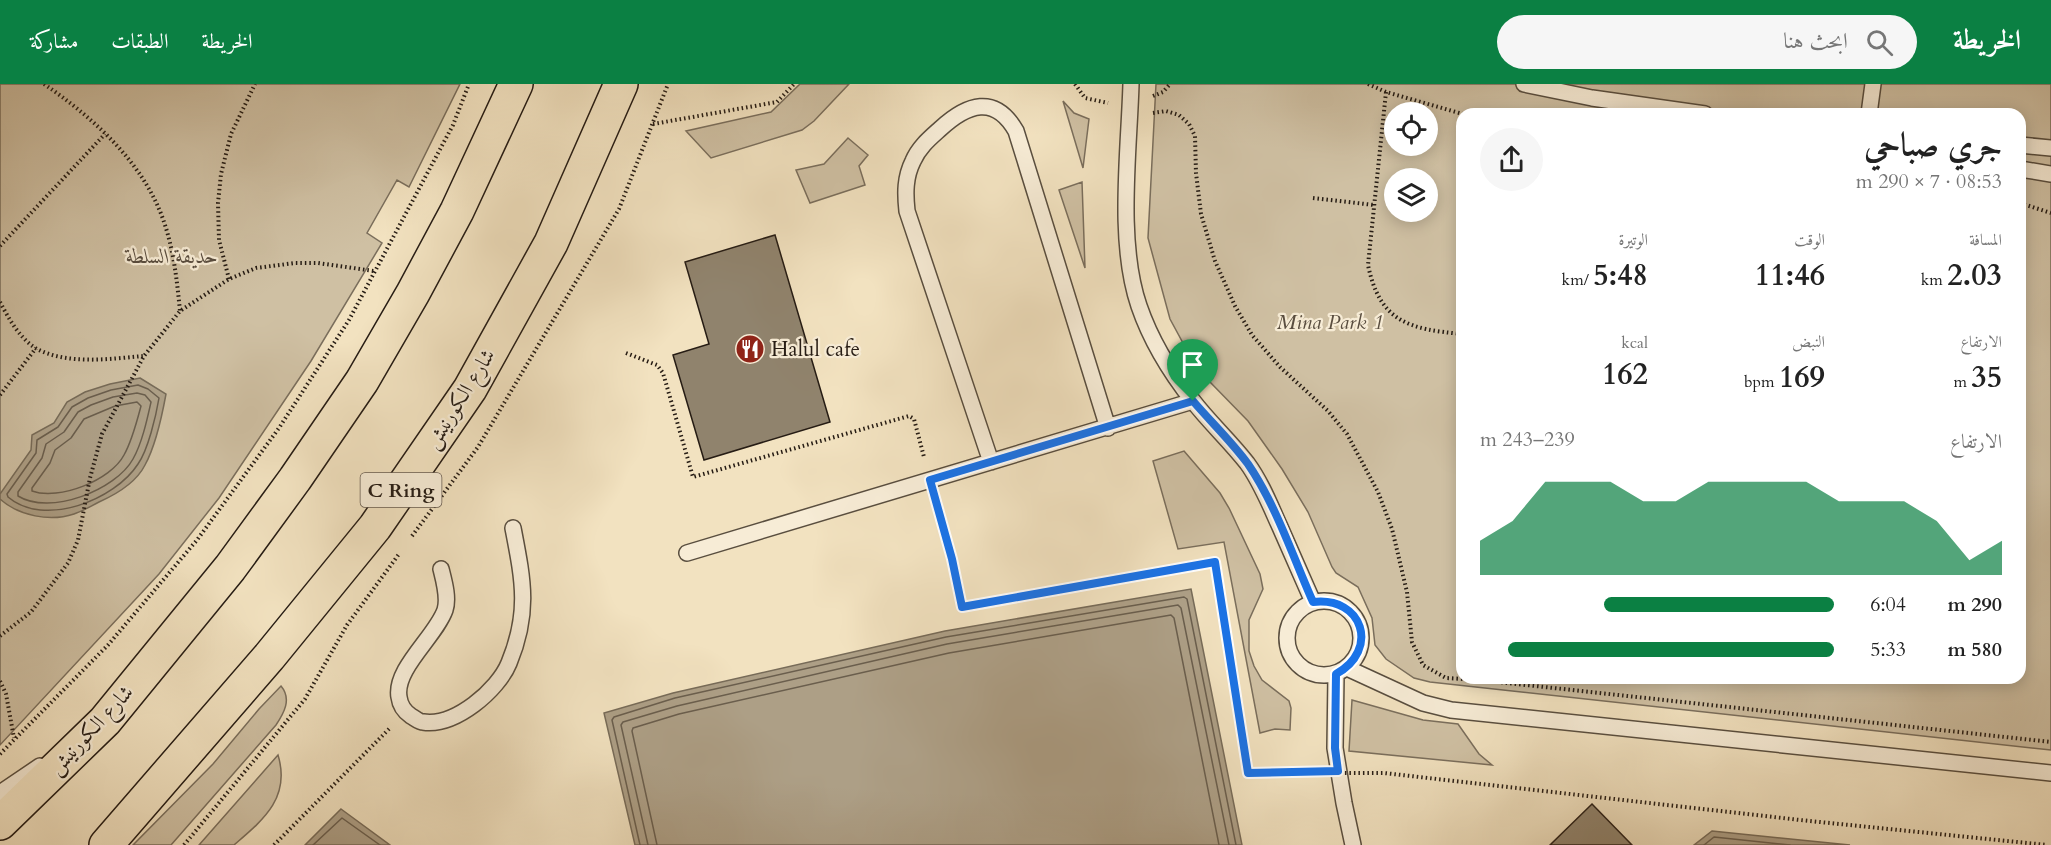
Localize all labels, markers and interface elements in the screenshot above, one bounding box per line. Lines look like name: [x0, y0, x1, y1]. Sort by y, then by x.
search box: [1497, 15, 1917, 69]
text: الخريطة: [1953, 21, 2021, 59]
text: ابحث هنا: [1783, 26, 1848, 56]
icon: search: [1863, 26, 1896, 59]
text: مشاركة: [30, 27, 78, 56]
text: الطبقات: [111, 27, 168, 56]
text: الخريطة: [201, 27, 253, 56]
map controls: [1384, 102, 1438, 222]
button: locate: [1384, 102, 1438, 156]
text: جري صباحي: [1864, 123, 2002, 168]
button: share: [1480, 128, 1543, 191]
button: layers: [1384, 168, 1438, 222]
text: 08:53 · 7 × 290 m: [1856, 168, 2002, 195]
text: الوتيرة: [1618, 229, 1648, 251]
text: الوقت: [1794, 229, 1825, 251]
text: المسافة: [1969, 229, 2002, 251]
park label: حديقة السلطة: [124, 242, 218, 271]
text: 5:48: [1593, 255, 1648, 296]
text: 11:46: [1755, 255, 1825, 296]
text: 2.03: [1947, 255, 2002, 296]
text: /km: [1562, 269, 1593, 291]
text: km: [1921, 269, 1947, 291]
park label: Mina Park 1: [1277, 308, 1383, 337]
text: النبض: [1792, 331, 1825, 353]
text: الارتفاع: [1960, 331, 2002, 353]
text: kcal: [1621, 332, 1648, 354]
restaurant icon: Halul cafe: [734, 333, 766, 365]
place label: Halul cafe: [771, 335, 860, 364]
pin: [1167, 339, 1218, 401]
street label: شارع الكورنيش: [418, 343, 505, 456]
icon: arrive: [1176, 348, 1209, 381]
text: 162: [1602, 354, 1648, 395]
text: 169: [1779, 357, 1825, 398]
text: 35: [1971, 357, 2002, 398]
text: bpm: [1744, 371, 1779, 393]
text: m: [1953, 371, 1971, 393]
text: 239–243 m: [1480, 426, 1575, 453]
text: الارتفاع: [1950, 428, 2002, 455]
road number: C Ring: [360, 473, 442, 507]
text: 6:04: [1870, 591, 1906, 618]
text: 290 m: [1947, 591, 2002, 618]
text: 5:33: [1870, 636, 1906, 663]
text: 580 m: [1947, 636, 2002, 663]
street label: شارع الكورنيش: [42, 679, 143, 783]

